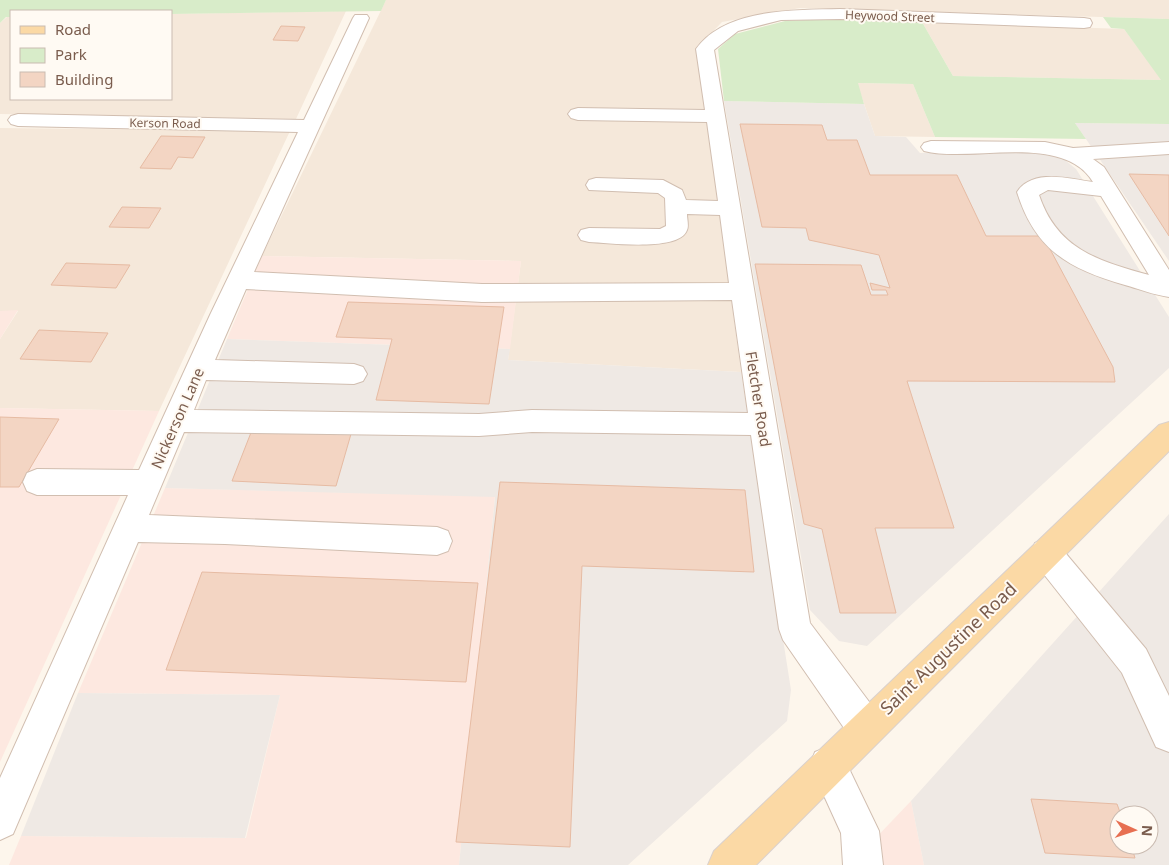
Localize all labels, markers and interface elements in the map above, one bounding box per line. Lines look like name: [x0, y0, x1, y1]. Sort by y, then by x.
street label: Heywood Street: [845, 6, 936, 26]
legend: [10, 10, 172, 100]
text: Road: [55, 19, 91, 39]
text: Park: [55, 44, 87, 64]
text: Building: [55, 69, 113, 89]
street label: Kerson Road: [129, 114, 201, 132]
street label: Fletcher Road: [742, 350, 776, 448]
street label: Nickerson Lane: [146, 364, 208, 472]
street label: Saint Augustine Road: [875, 577, 1021, 719]
north arrow: [1109, 805, 1159, 855]
text: N: [1138, 825, 1157, 837]

